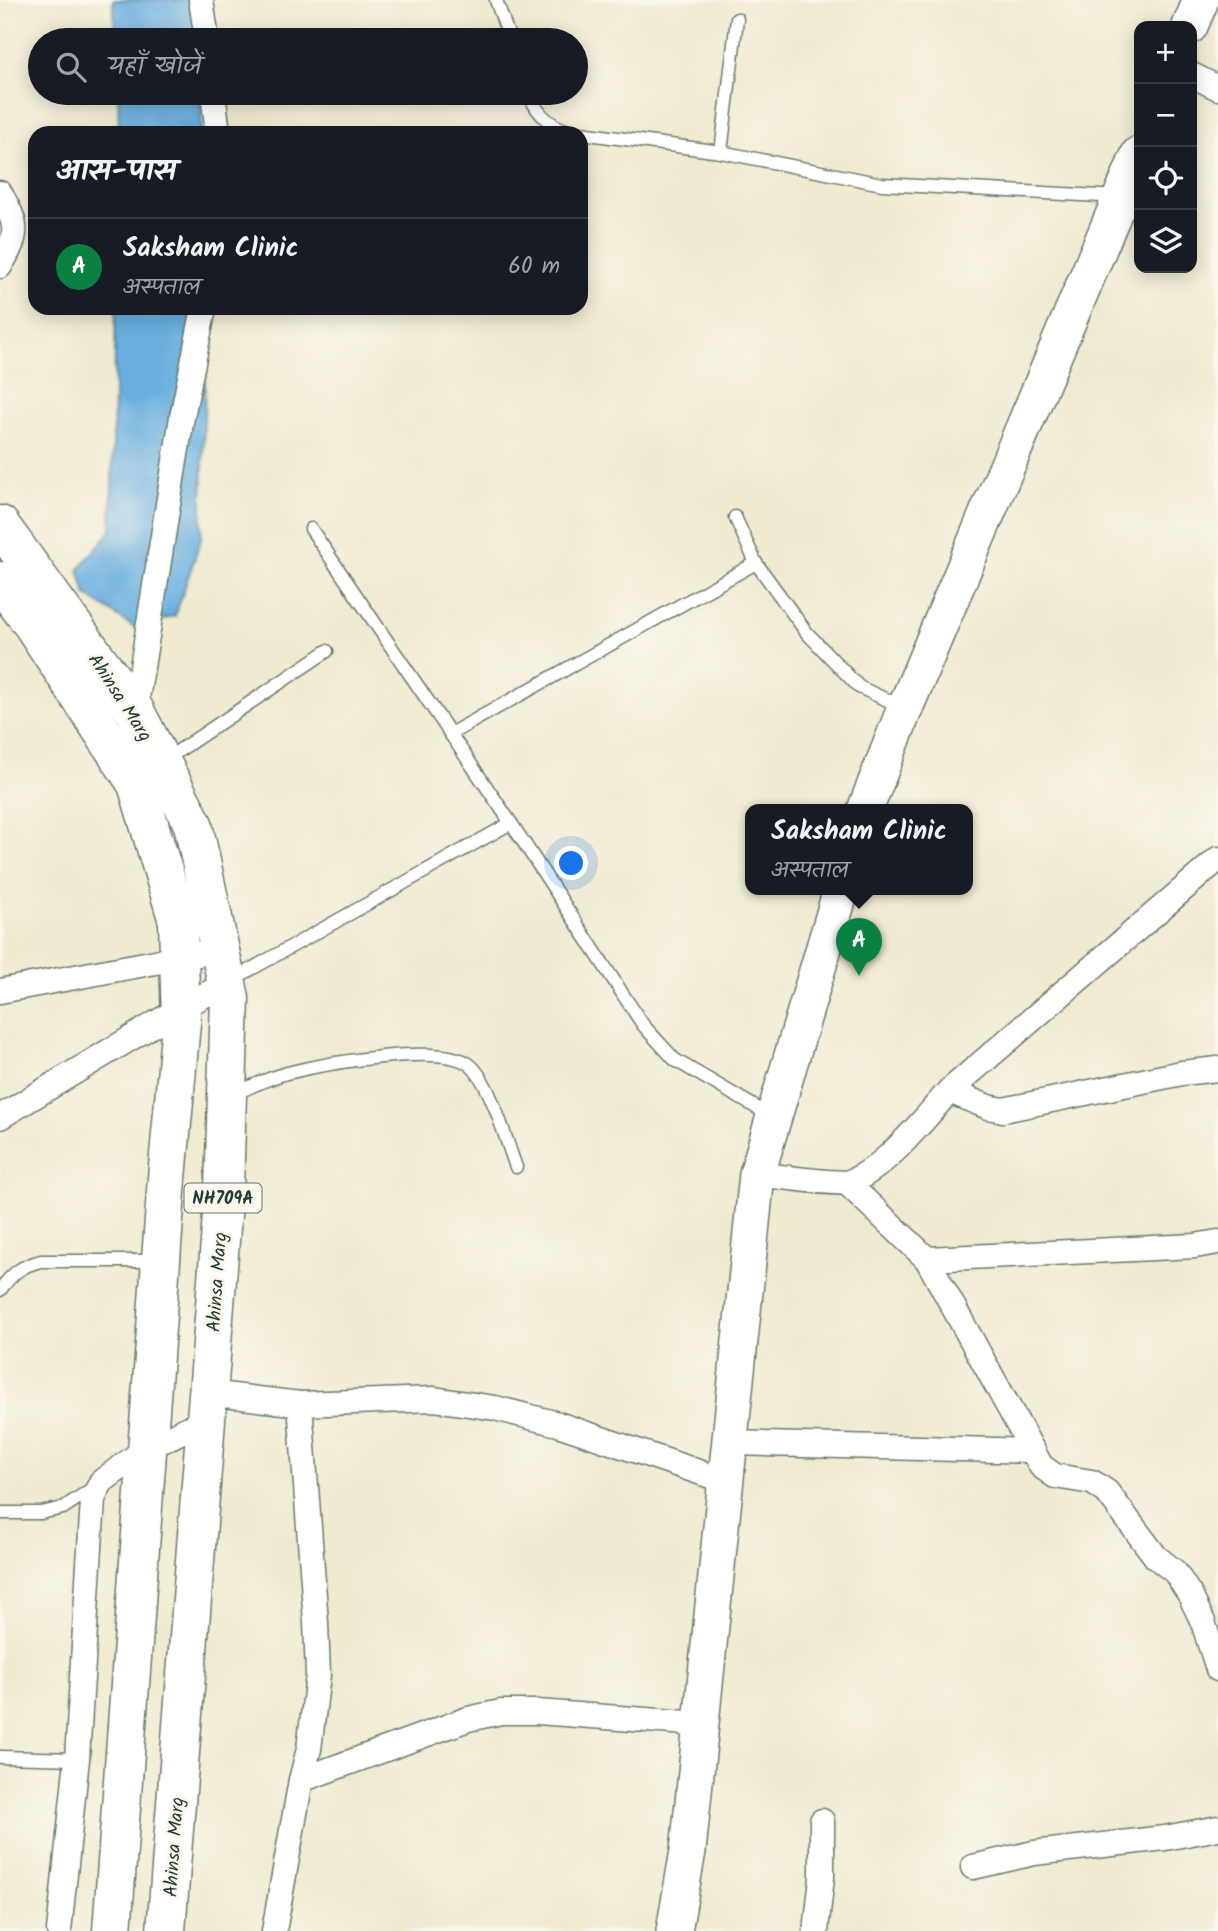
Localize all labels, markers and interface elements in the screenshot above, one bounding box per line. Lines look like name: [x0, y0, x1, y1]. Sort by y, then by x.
map controls: [1134, 21, 1197, 273]
button: +: [1134, 21, 1197, 84]
search box: [28, 28, 588, 105]
text: यहाँ खोजें: [108, 46, 202, 88]
icon: search: [52, 48, 90, 86]
button: −: [1134, 84, 1197, 147]
button: locate: [1134, 147, 1197, 210]
text: आस-पास: [56, 148, 177, 196]
button: layers: [1134, 210, 1197, 273]
text: Saksham Clinic: [123, 228, 298, 270]
text: A: [72, 249, 86, 285]
text: 60 m: [508, 249, 560, 285]
text: अस्पताल: [123, 270, 200, 306]
street label: Ahinsa Marg: [79, 648, 159, 748]
popup: [745, 804, 973, 895]
text: Saksham Clinic: [771, 811, 947, 853]
your location: [554, 846, 588, 880]
text: अस्पताल: [771, 853, 848, 889]
pin: A: [836, 918, 882, 976]
road number: NH709A: [184, 1184, 262, 1212]
street label: Ahinsa Marg: [200, 1231, 236, 1333]
street label: Ahinsa Marg: [157, 1796, 193, 1898]

